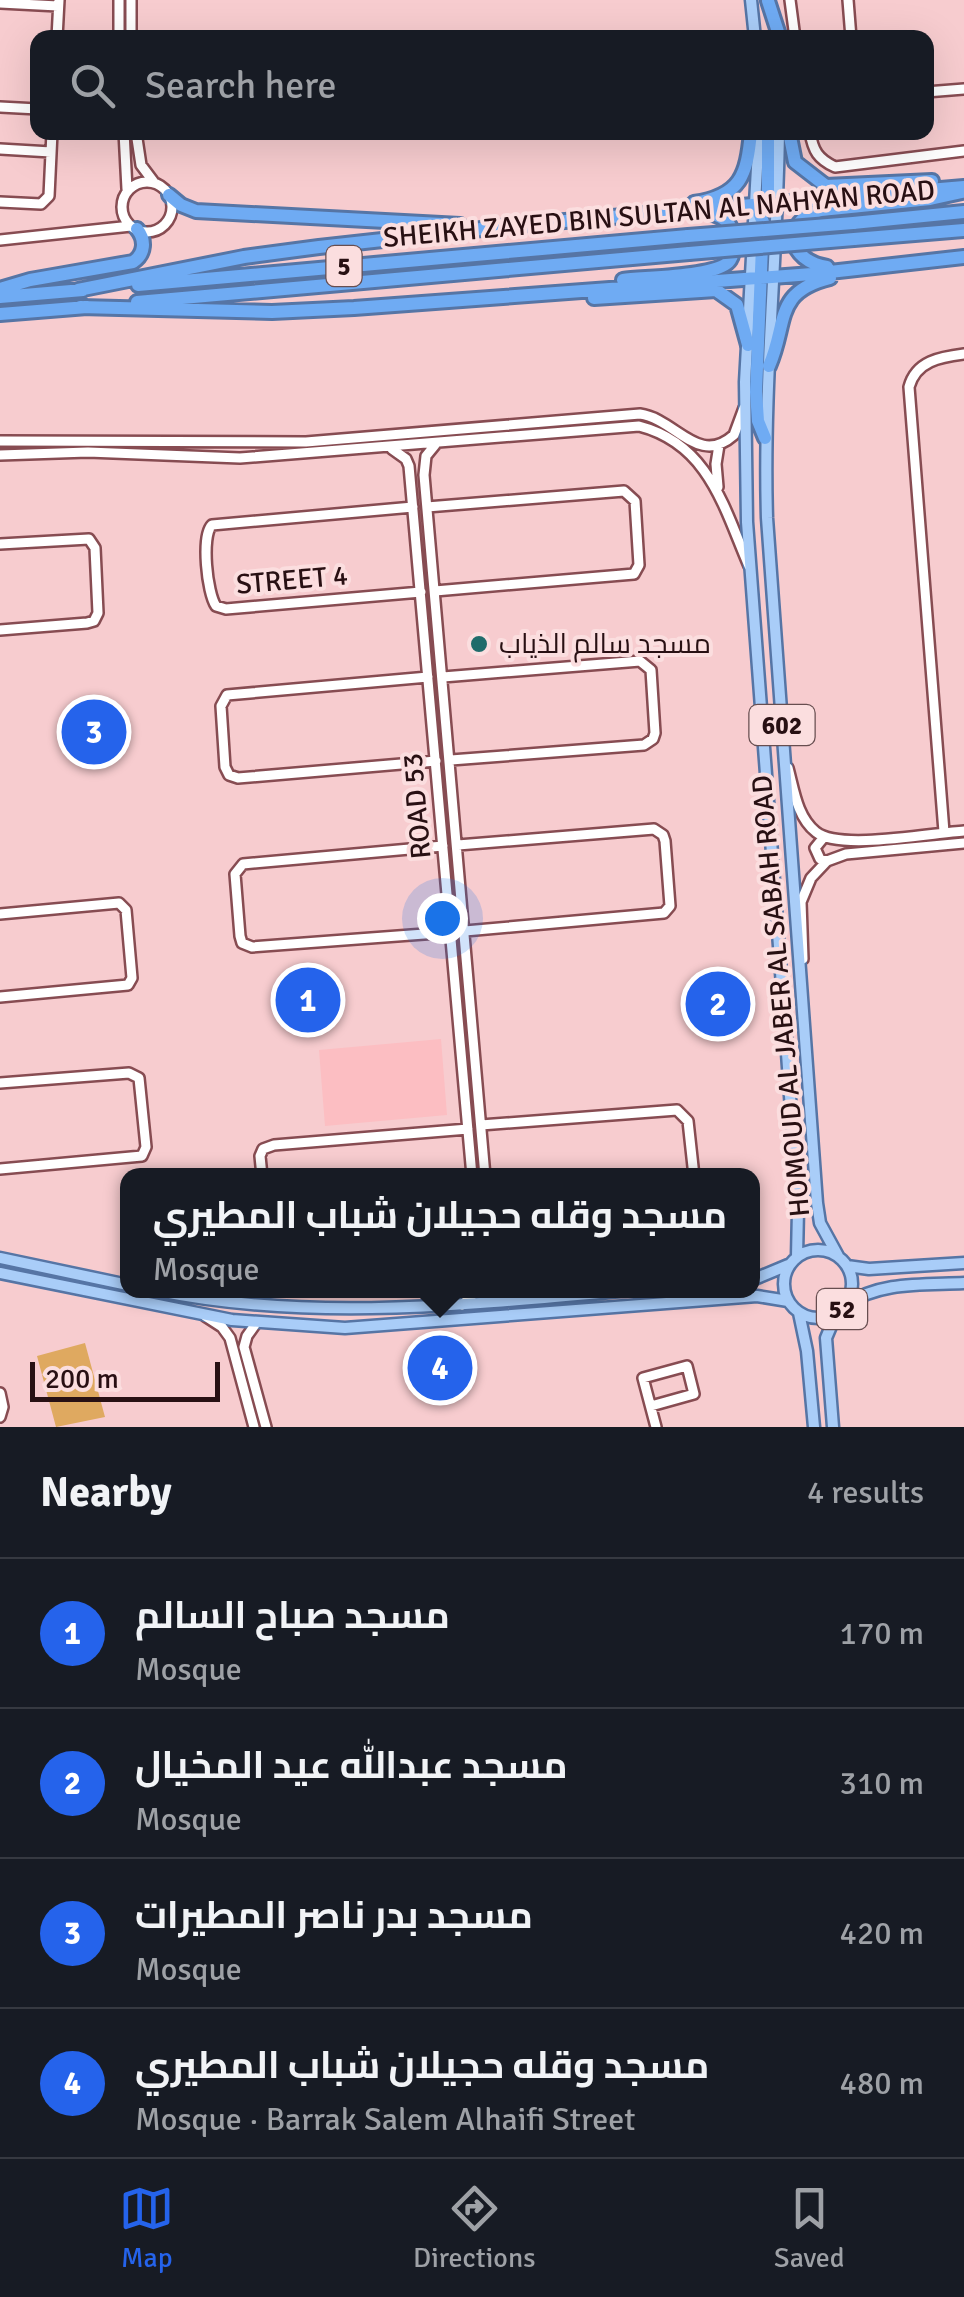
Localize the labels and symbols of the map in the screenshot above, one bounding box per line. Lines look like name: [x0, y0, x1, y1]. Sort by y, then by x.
street label: SHEIKH ZAYED BIN SULTAN AL NAHYAN ROAD: [382, 173, 936, 255]
road number: 5: [326, 246, 362, 286]
street label: STREET 4: [235, 558, 349, 602]
place label: مسجد سالم الذياب: [499, 627, 711, 663]
marker: مسجد سالم الذياب: [468, 633, 490, 655]
pin: 3: [62, 694, 126, 770]
road number: 602: [750, 705, 814, 745]
street label: ROAD 53: [395, 752, 439, 860]
street label: HOMOUD AL JABER AL SABAH ROAD: [745, 774, 817, 1218]
your location: [417, 893, 468, 944]
pin: 1: [276, 962, 340, 1038]
pin: 2: [686, 966, 750, 1042]
road number: 52: [817, 1289, 867, 1329]
pin: 4: [408, 1330, 472, 1406]
scale bar: [30, 1357, 220, 1402]

